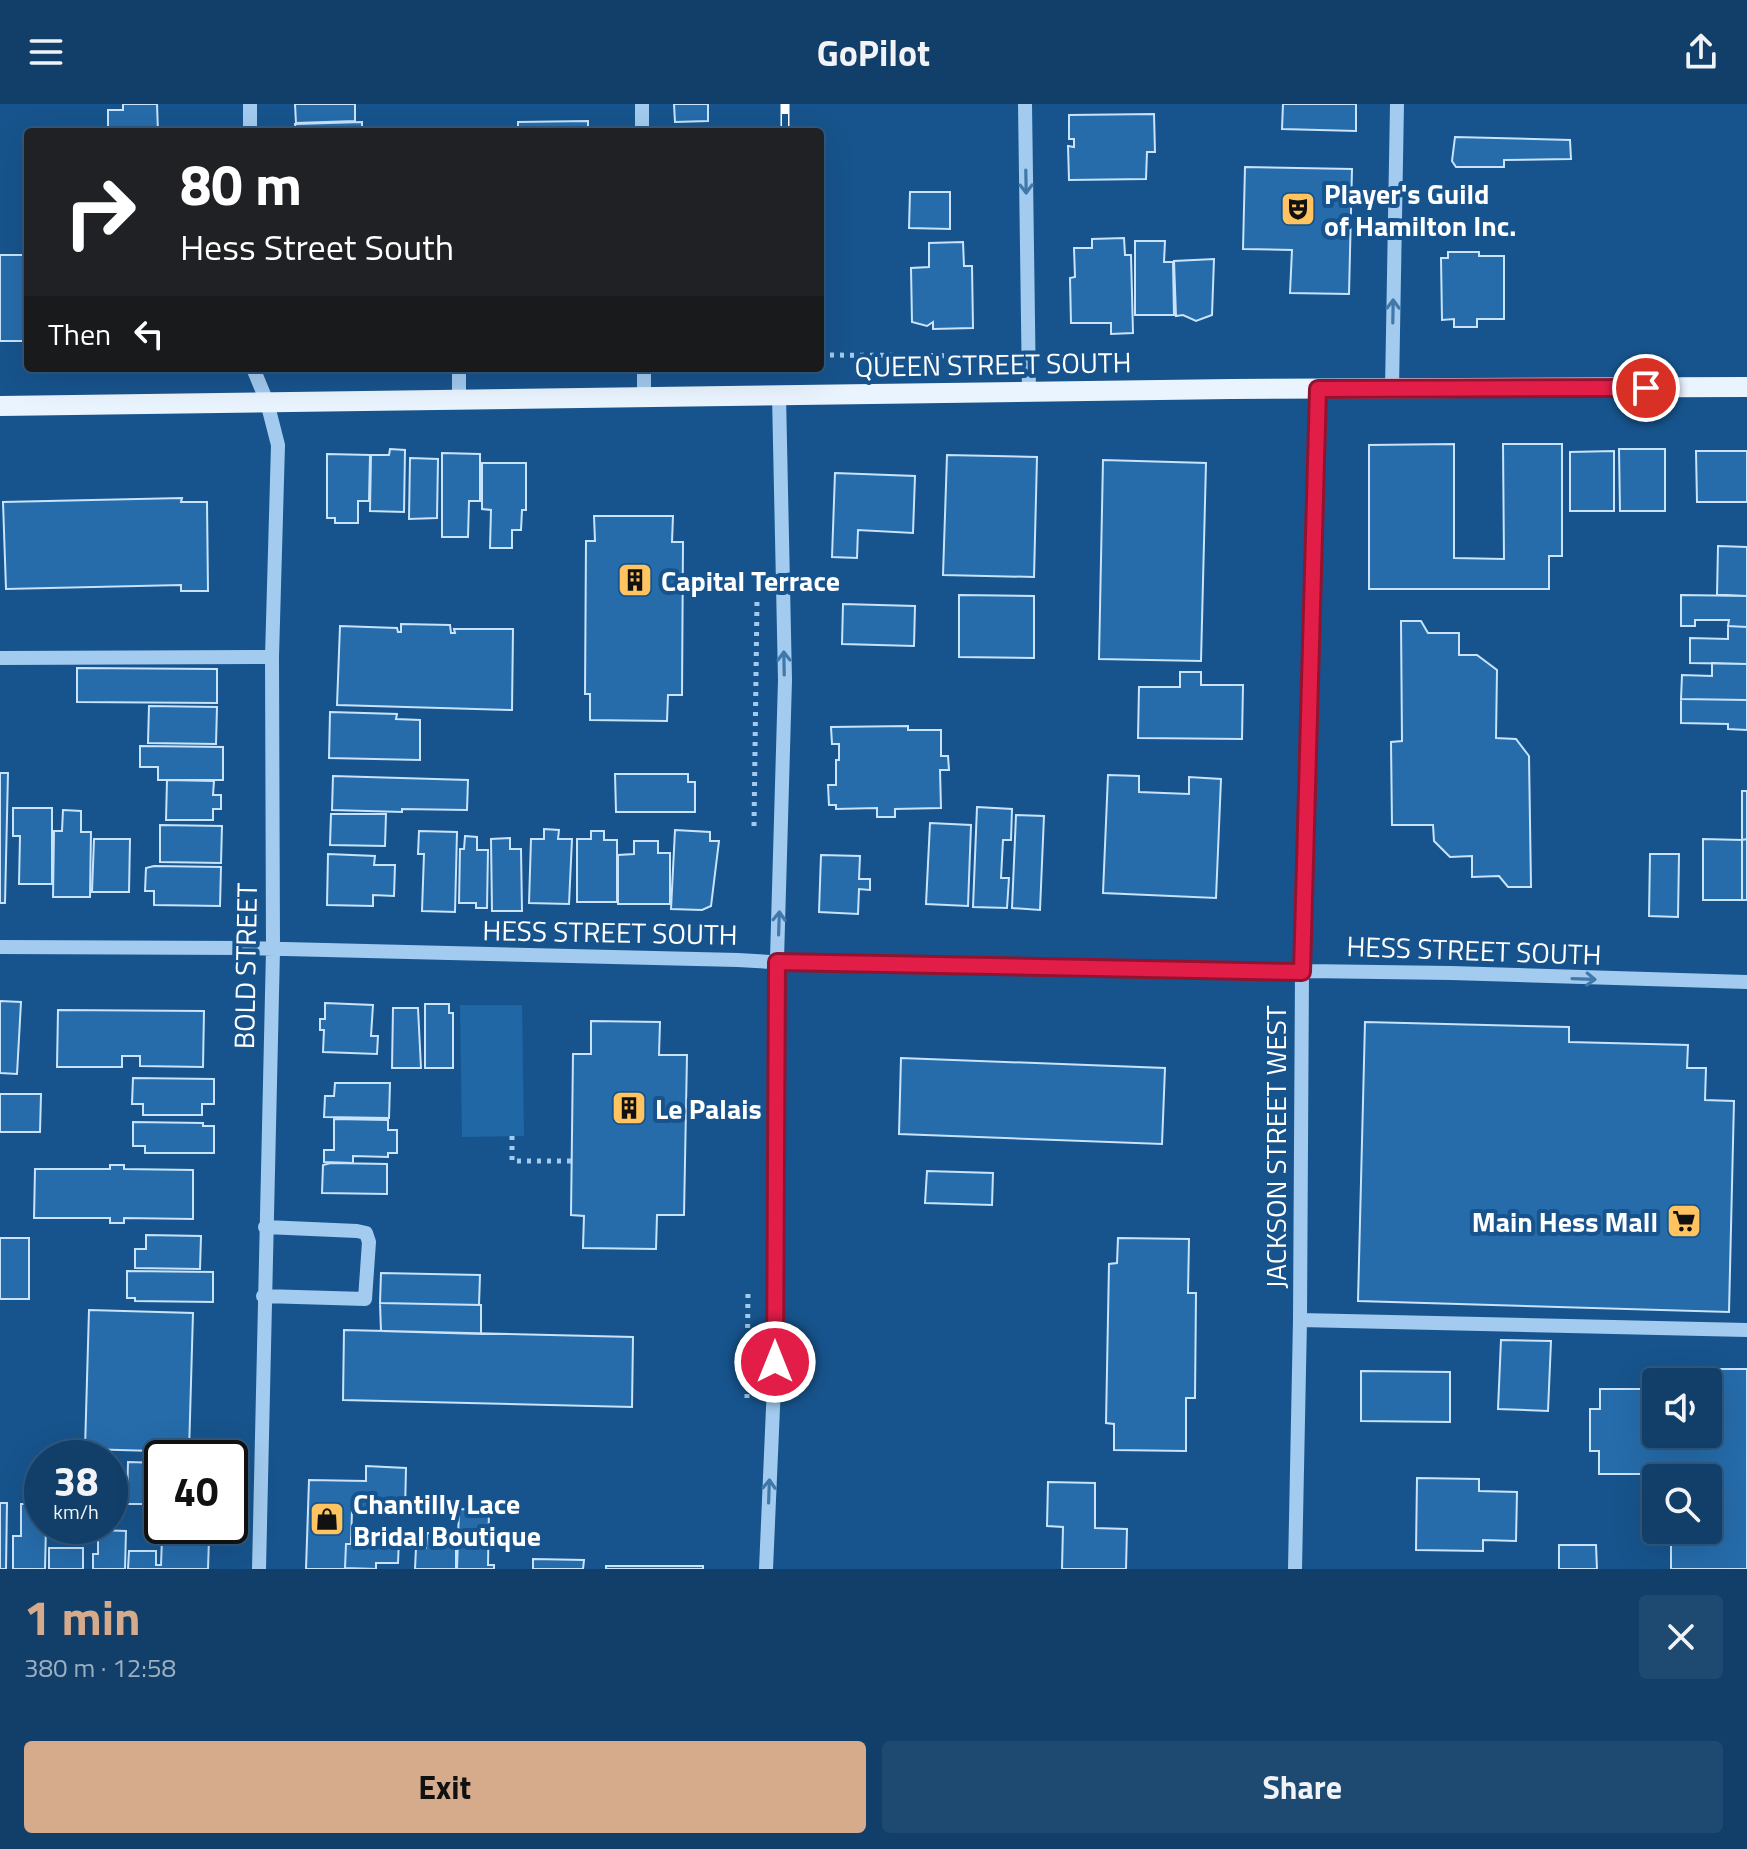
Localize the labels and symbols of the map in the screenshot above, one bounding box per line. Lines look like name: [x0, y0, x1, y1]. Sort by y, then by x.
one-way arrow: [1018, 168, 1034, 195]
place label: Player's Guild of Hamilton Inc.: [1324, 172, 1516, 247]
theatre icon: Player's Guild of Hamilton Inc.: [1279, 190, 1317, 228]
one-way arrow: [1386, 298, 1401, 325]
street label: QUEEN STREET SOUTH: [854, 340, 1132, 388]
pin: [1612, 354, 1680, 422]
place label: Capital Terrace: [661, 559, 840, 602]
building icon: Capital Terrace: [616, 561, 654, 599]
one-way arrow: [777, 650, 792, 677]
street label: BOLD STREET: [222, 882, 268, 1049]
street label: HESS STREET SOUTH: [482, 908, 738, 956]
one-way arrow: [771, 910, 786, 937]
street label: HESS STREET SOUTH: [1346, 924, 1602, 976]
one-way arrow: [1570, 971, 1597, 986]
street label: JACKSON STREET WEST: [1254, 1005, 1297, 1289]
place label: Le Palais: [655, 1087, 762, 1130]
building icon: Le Palais: [610, 1089, 648, 1127]
place label: Main Hess Mall: [1472, 1200, 1658, 1243]
supermarket icon: Main Hess Mall: [1665, 1202, 1703, 1240]
position arrow: [733, 1320, 817, 1404]
speed limit sign: 40: [144, 1440, 248, 1544]
one-way arrow: [762, 1478, 777, 1505]
place label: Chantilly Lace Bridal Boutique: [353, 1482, 541, 1557]
shop icon: Chantilly Lace Bridal Boutique: [308, 1500, 346, 1538]

